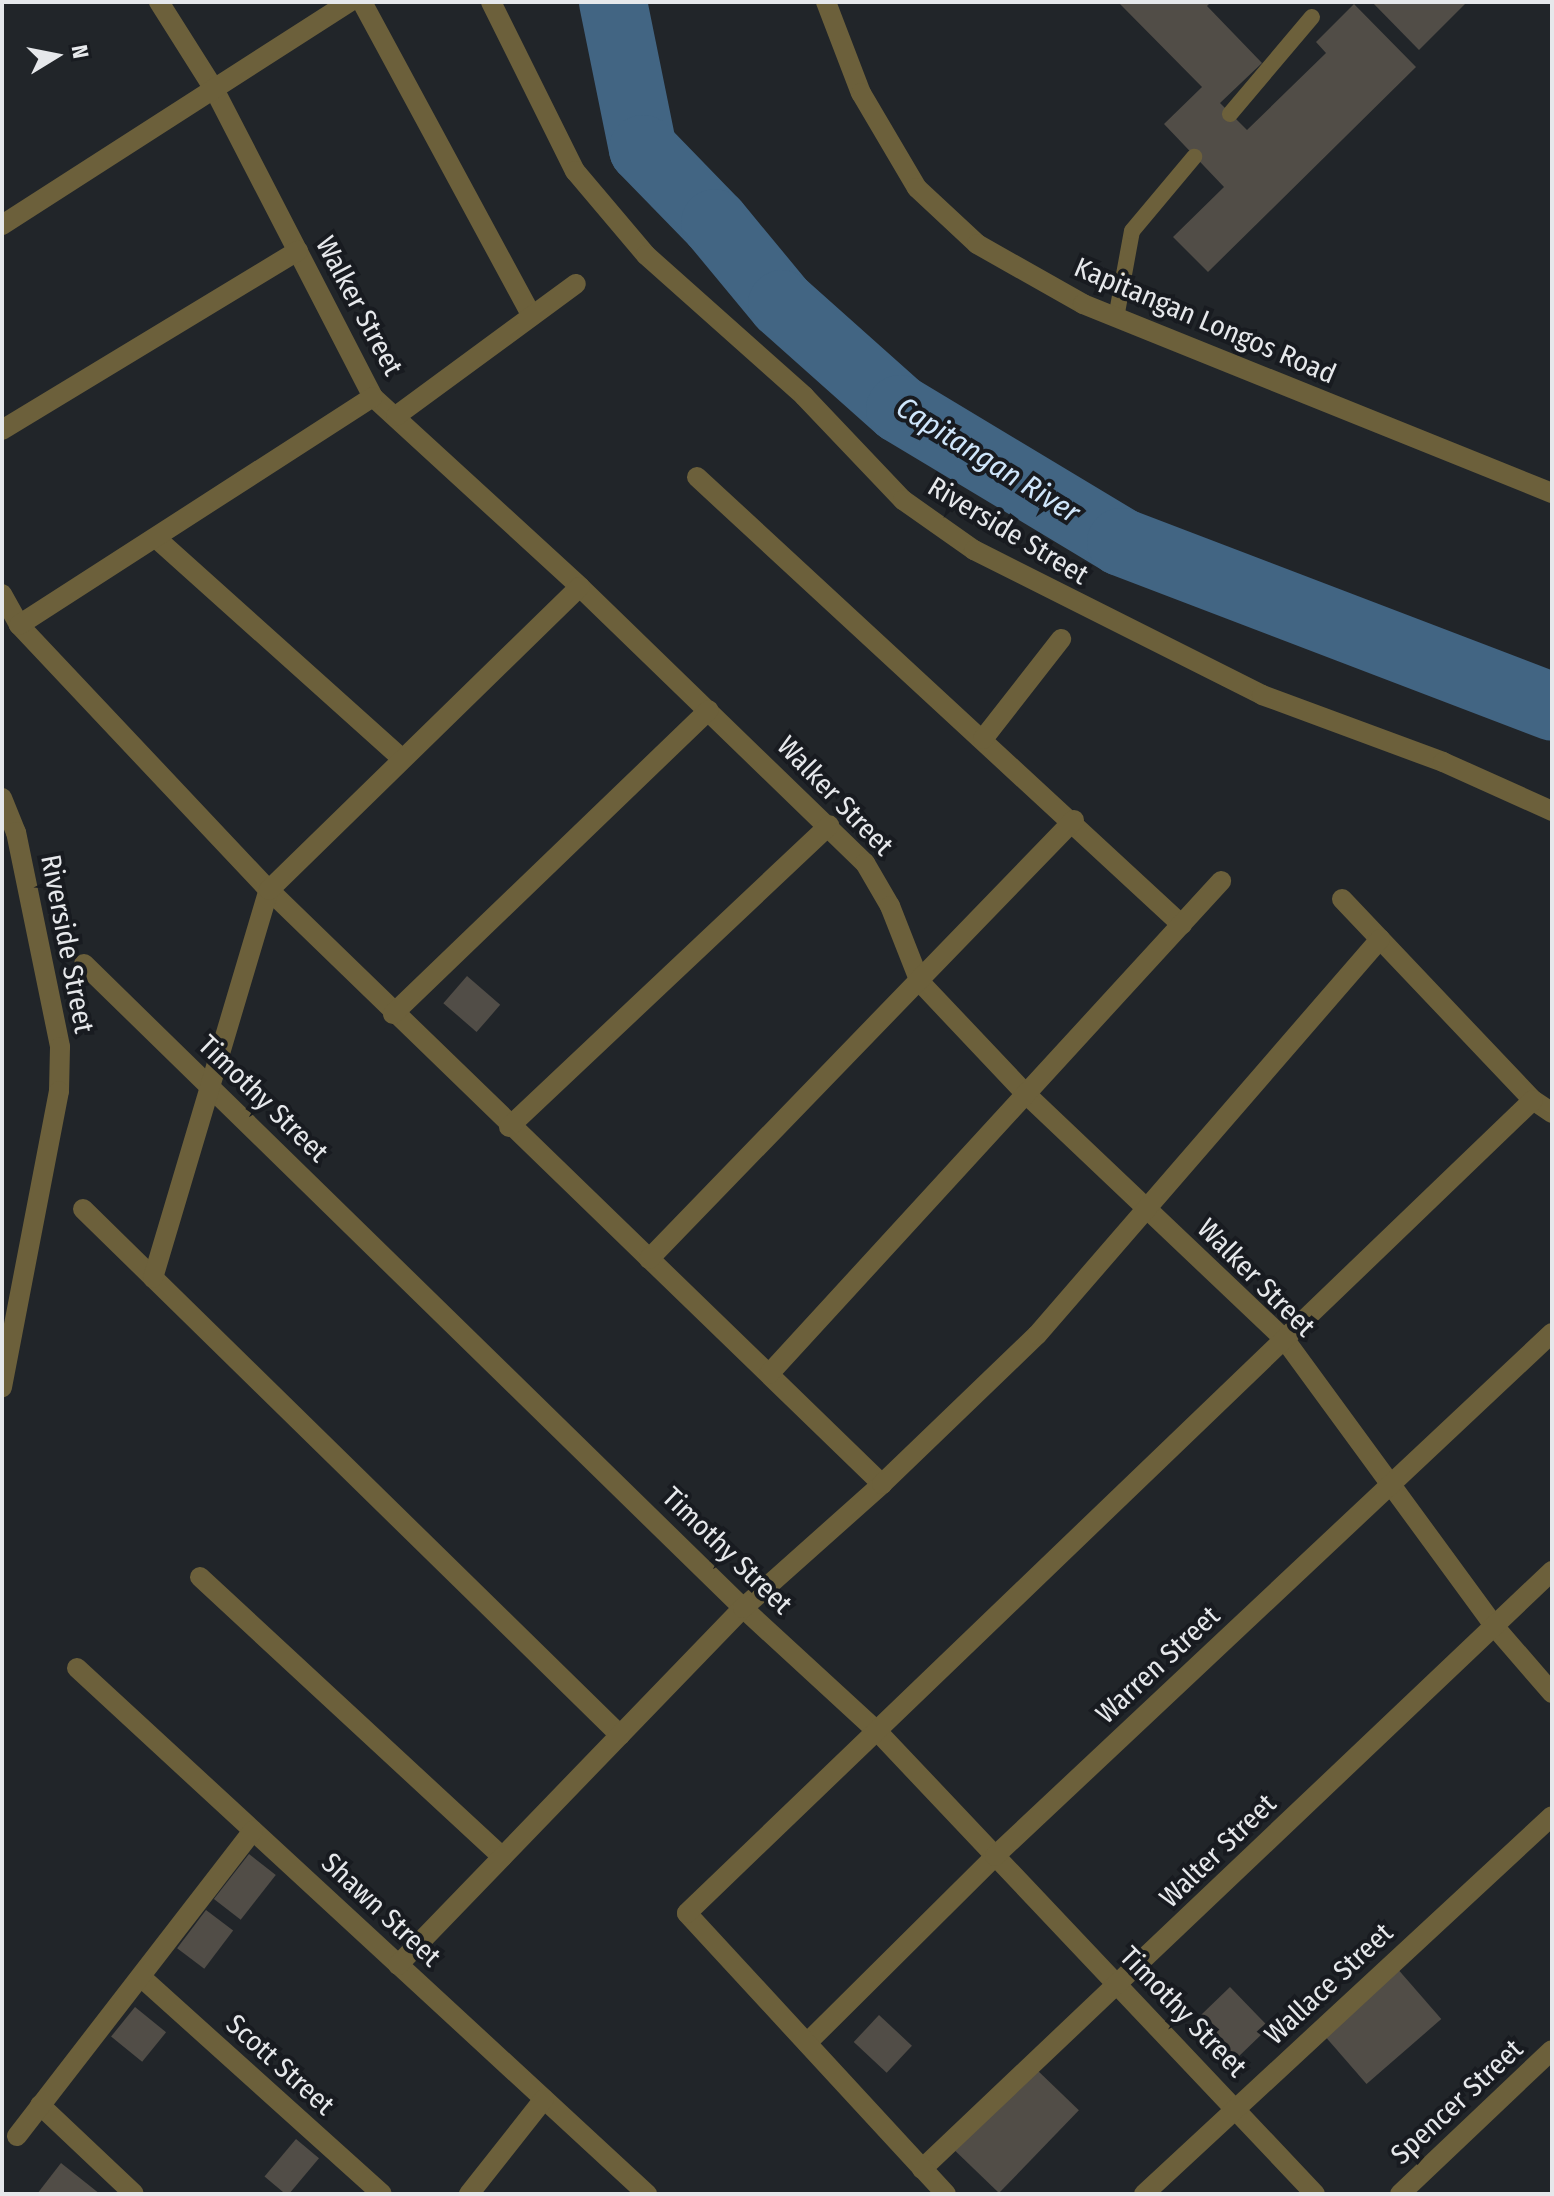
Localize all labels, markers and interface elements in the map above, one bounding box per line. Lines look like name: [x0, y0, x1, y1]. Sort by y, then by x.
north arrow: [16, 16, 96, 96]
text: N: [66, 43, 95, 61]
street label: Walker Street: [308, 231, 410, 381]
street label: Kapitangan Longos Road: [1069, 251, 1341, 391]
water label: Capitangan River: [890, 389, 1086, 531]
street label: Riverside Street: [922, 470, 1094, 592]
street label: Walker Street: [770, 729, 900, 863]
street label: Riverside Street: [33, 852, 101, 1036]
street label: Timothy Street: [191, 1029, 335, 1169]
street label: Walker Street: [1190, 1212, 1322, 1344]
street label: Timothy Street: [655, 1481, 799, 1621]
street label: Warren Street: [1089, 1599, 1227, 1731]
street label: Walter Street: [1153, 1787, 1283, 1915]
street label: Shawn Street: [314, 1846, 448, 1974]
street label: Wallace Street: [1258, 1916, 1400, 2052]
street label: Timothy Street: [1113, 1940, 1253, 2084]
street label: Scott Street: [219, 2008, 341, 2122]
street label: Spencer Street: [1384, 2032, 1530, 2172]

